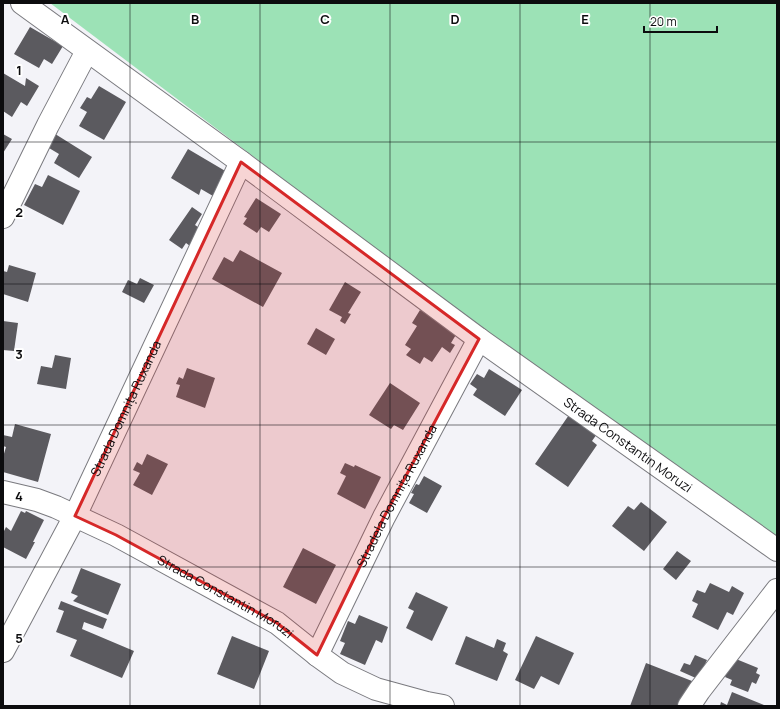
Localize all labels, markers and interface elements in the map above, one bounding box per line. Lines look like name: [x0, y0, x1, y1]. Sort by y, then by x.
scale bar: [644, 8, 717, 34]
text: A: [61, 10, 70, 28]
text: B: [191, 10, 199, 28]
text: C: [320, 10, 330, 28]
text: D: [450, 10, 460, 28]
text: E: [581, 10, 589, 28]
text: 20 m: [650, 13, 677, 30]
text: 1: [16, 61, 22, 79]
text: 2: [15, 203, 23, 221]
street label: Strada Domnița Ruxanda: [86, 337, 165, 479]
text: 3: [15, 345, 23, 363]
street label: Strada Constantin Moruzi: [560, 393, 696, 496]
street label: Stradela Domnița Ruxanda: [352, 421, 441, 570]
text: 4: [15, 487, 23, 505]
street label: Strada Constantin Moruzi: [154, 550, 297, 642]
text: 5: [15, 629, 23, 647]

